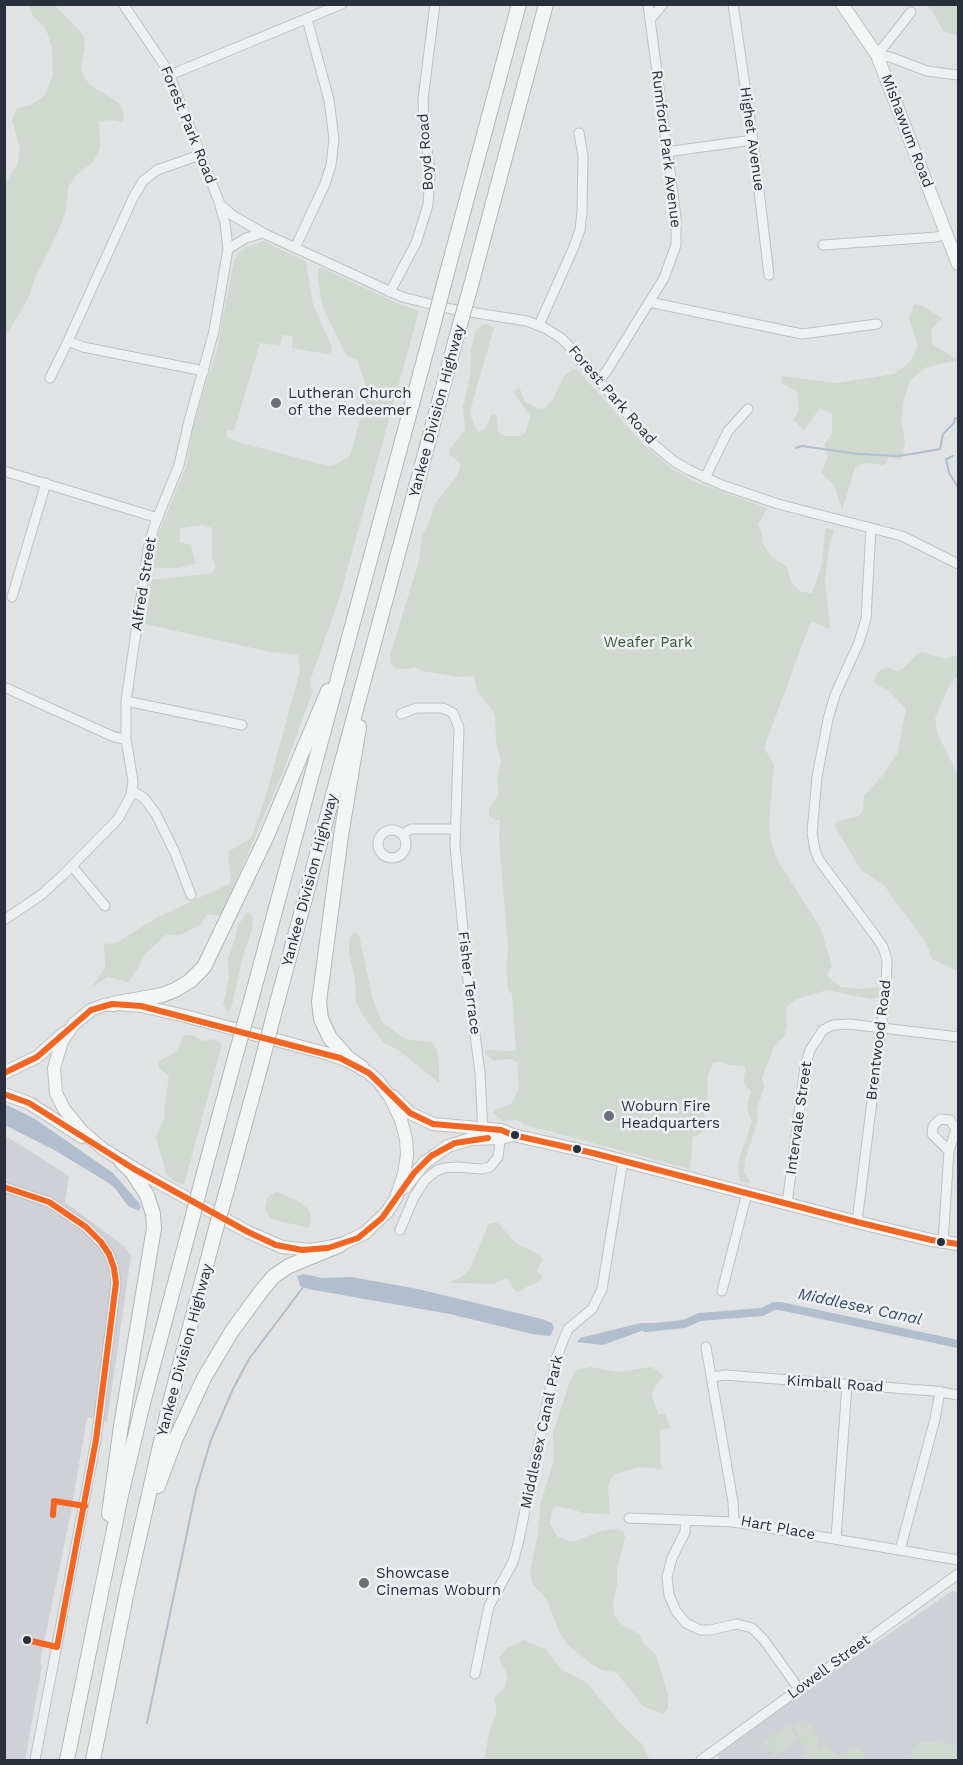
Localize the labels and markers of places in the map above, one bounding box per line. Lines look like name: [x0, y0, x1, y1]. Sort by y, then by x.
place label: Lutheran Church of the Redeemer: [288, 385, 411, 420]
marker: Lutheran Church of the Redeemer: [269, 396, 283, 410]
place label: Woburn Fire Headquarters: [621, 1098, 720, 1133]
marker: Woburn Fire Headquarters: [602, 1109, 616, 1123]
unlabelled marker: [509, 1129, 521, 1141]
unlabelled marker: [571, 1143, 583, 1155]
unlabelled marker: [935, 1236, 947, 1248]
place label: Showcase Cinemas Woburn: [376, 1565, 501, 1600]
marker: Showcase Cinemas Woburn: [357, 1576, 371, 1590]
unlabelled marker: [21, 1634, 33, 1646]

